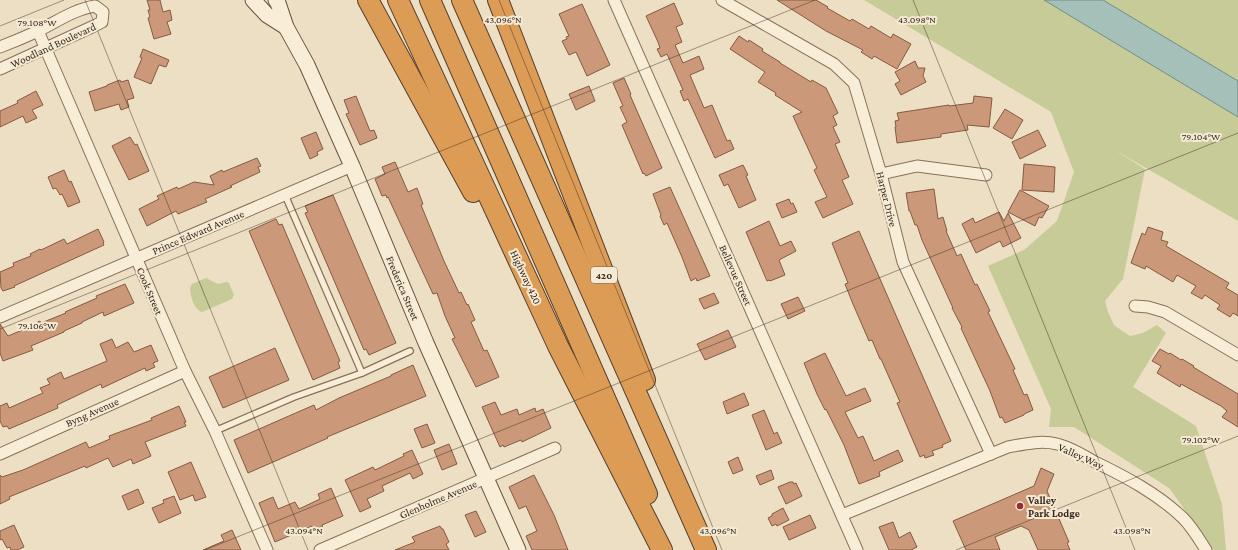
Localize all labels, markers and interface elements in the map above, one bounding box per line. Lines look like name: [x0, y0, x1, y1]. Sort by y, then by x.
text: 43.096°N: [484, 14, 522, 25]
text: 43.098°N: [898, 14, 936, 25]
text: 79.108°W: [18, 17, 57, 28]
street label: Woodland Boulevard: [8, 20, 98, 70]
text: 79.104°W: [1182, 131, 1221, 142]
street label: Harper Drive: [873, 170, 900, 228]
street label: Prince Edward Avenue: [150, 207, 246, 257]
street label: Bellevue Street: [717, 243, 755, 307]
street label: Highway 420: [507, 248, 544, 306]
street label: Frederica Street: [384, 254, 422, 322]
street label: Cook Street: [135, 265, 166, 317]
road number: 420: [591, 267, 617, 283]
text: 79.106°W: [18, 320, 57, 331]
street label: Byng Avenue: [64, 395, 121, 430]
text: 79.102°W: [1182, 434, 1221, 445]
street label: Valley Way: [1056, 441, 1106, 473]
street label: Glenholme Avenue: [397, 477, 479, 521]
place label: Valley Park Lodge: [1027, 494, 1080, 519]
marker: Valley Park Lodge: [1015, 501, 1025, 511]
text: 43.094°N: [285, 525, 323, 536]
text: 43.096°N: [699, 525, 737, 536]
text: 43.098°N: [1113, 525, 1151, 536]

